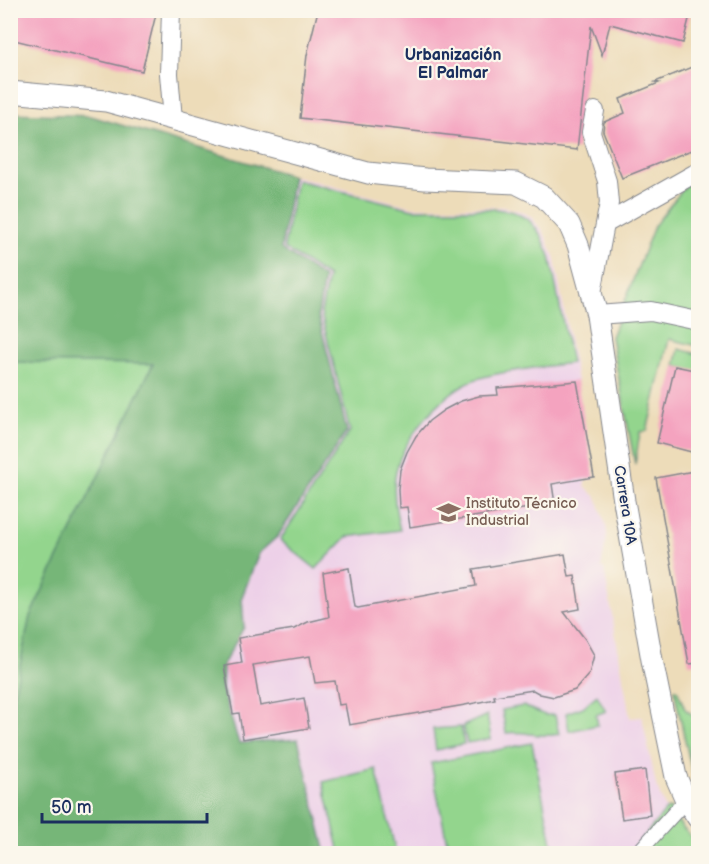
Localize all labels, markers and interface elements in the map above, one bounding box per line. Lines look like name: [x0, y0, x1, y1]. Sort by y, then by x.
district label: Urbanización El Palmar: [405, 46, 501, 83]
street label: Carrera 10A: [609, 464, 641, 547]
place label: Instituto Técnico Industrial: [466, 494, 577, 530]
school or university icon: Instituto Técnico Industrial: [435, 499, 461, 525]
scale bar: [42, 786, 207, 824]
text: 50 m: [51, 797, 92, 818]

